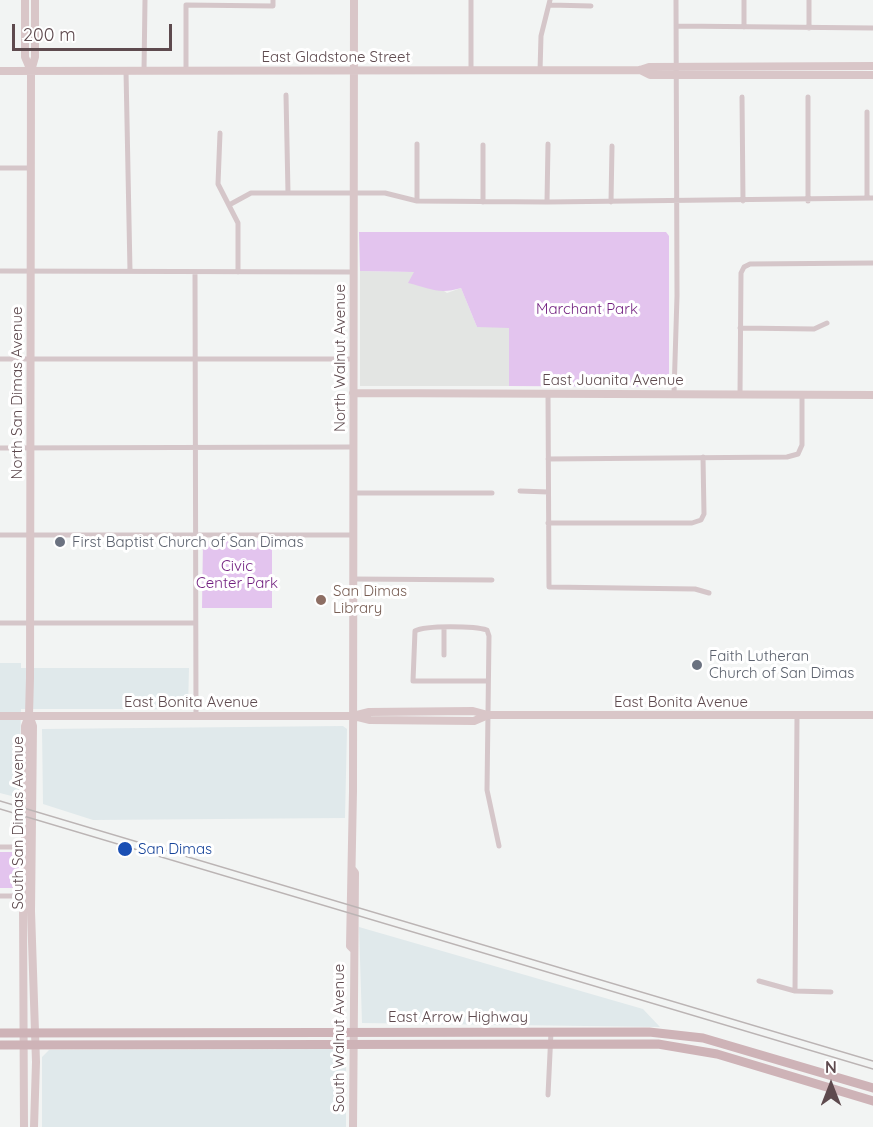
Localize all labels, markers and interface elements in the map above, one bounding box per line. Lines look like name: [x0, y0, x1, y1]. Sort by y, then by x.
scale bar: [15, 12, 176, 50]
text: 200 m: [23, 23, 76, 46]
street label: East Gladstone Street: [261, 48, 411, 66]
street label: North Walnut Avenue: [331, 284, 349, 432]
park label: Marchant Park: [536, 300, 638, 318]
street label: North San Dimas Avenue: [8, 307, 26, 479]
street label: East Juanita Avenue: [542, 371, 684, 389]
place label: First Baptist Church of San Dimas: [72, 533, 303, 551]
marker: First Baptist Church of San Dimas: [53, 535, 67, 549]
park label: Civic Center Park: [196, 557, 278, 592]
place label: San Dimas Library: [333, 582, 407, 617]
marker: San Dimas Library: [314, 593, 328, 607]
place label: Faith Lutheran Church of San Dimas: [709, 647, 854, 682]
marker: Faith Lutheran Church of San Dimas: [690, 658, 704, 672]
street label: East Bonita Avenue: [124, 693, 258, 711]
street label: East Bonita Avenue: [614, 693, 748, 711]
street label: South San Dimas Avenue: [9, 736, 27, 910]
marker: San Dimas: [116, 840, 134, 858]
place label: San Dimas: [138, 840, 212, 858]
street label: South Walnut Avenue: [330, 964, 348, 1112]
street label: East Arrow Highway: [388, 1008, 528, 1026]
north arrow: [801, 1055, 861, 1115]
text: N: [825, 1057, 837, 1077]

